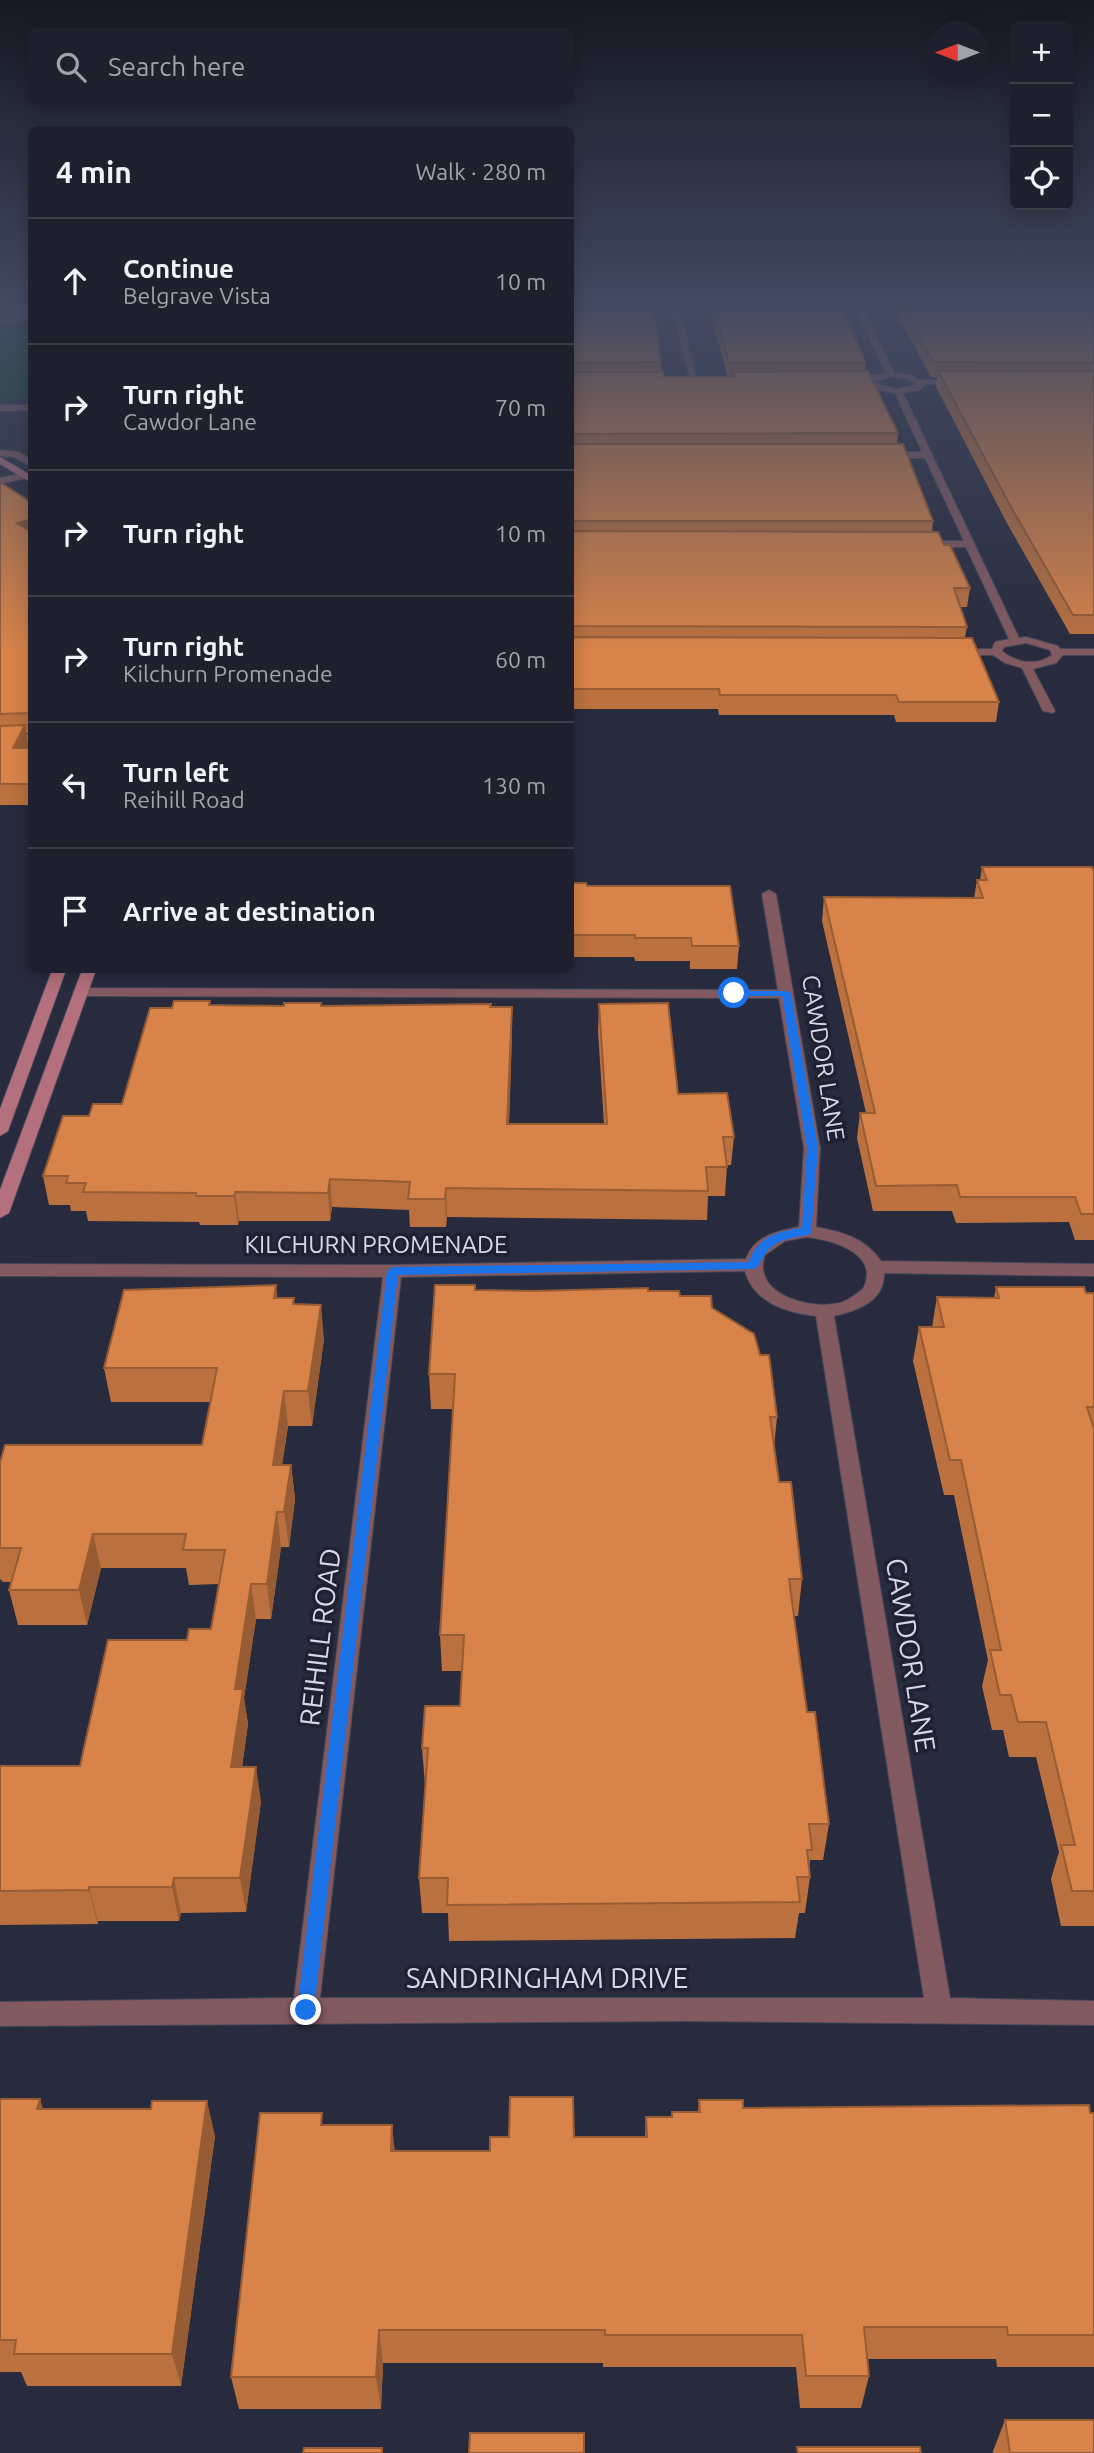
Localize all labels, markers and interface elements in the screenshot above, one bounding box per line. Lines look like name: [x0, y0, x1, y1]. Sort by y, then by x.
north arrow: [926, 21, 989, 84]
map controls: [1010, 21, 1073, 210]
button: +: [1010, 21, 1073, 84]
search box: [28, 28, 574, 105]
icon: search: [52, 48, 90, 86]
text: Search here: [108, 52, 245, 81]
button: −: [1010, 84, 1073, 147]
button: locate: [1010, 147, 1073, 210]
text: 4 min: [56, 155, 132, 189]
text: Walk · 280 m: [415, 159, 546, 184]
text: Continue: [123, 254, 234, 283]
icon: ahead: [56, 262, 94, 300]
text: 10 m: [495, 269, 546, 294]
text: Belgrave Vista: [123, 283, 271, 308]
text: Turn right: [123, 380, 244, 409]
icon: right: [56, 388, 94, 426]
text: 70 m: [495, 395, 546, 420]
text: Cawdor Lane: [123, 409, 257, 434]
icon: right: [56, 514, 94, 552]
text: Turn right: [123, 519, 244, 548]
text: 10 m: [495, 521, 546, 546]
text: Turn right: [123, 632, 244, 661]
icon: right: [56, 640, 94, 678]
text: 60 m: [495, 647, 546, 672]
text: Kilchurn Promenade: [123, 661, 333, 686]
text: Turn left: [123, 758, 229, 787]
icon: left: [56, 766, 94, 804]
text: 130 m: [482, 773, 546, 798]
text: Reihill Road: [123, 787, 245, 812]
icon: arrive: [56, 892, 94, 930]
text: Arrive at destination: [123, 897, 376, 926]
street label: CAWDOR LANE: [797, 973, 850, 1143]
route start: [718, 977, 749, 1008]
street label: KILCHURN PROMENADE: [244, 1231, 508, 1258]
street label: REIHILL ROAD: [293, 1546, 346, 1728]
street label: CAWDOR LANE: [881, 1556, 942, 1754]
street label: SANDRINGHAM DRIVE: [406, 1962, 688, 1993]
route end: [290, 1994, 321, 2025]

